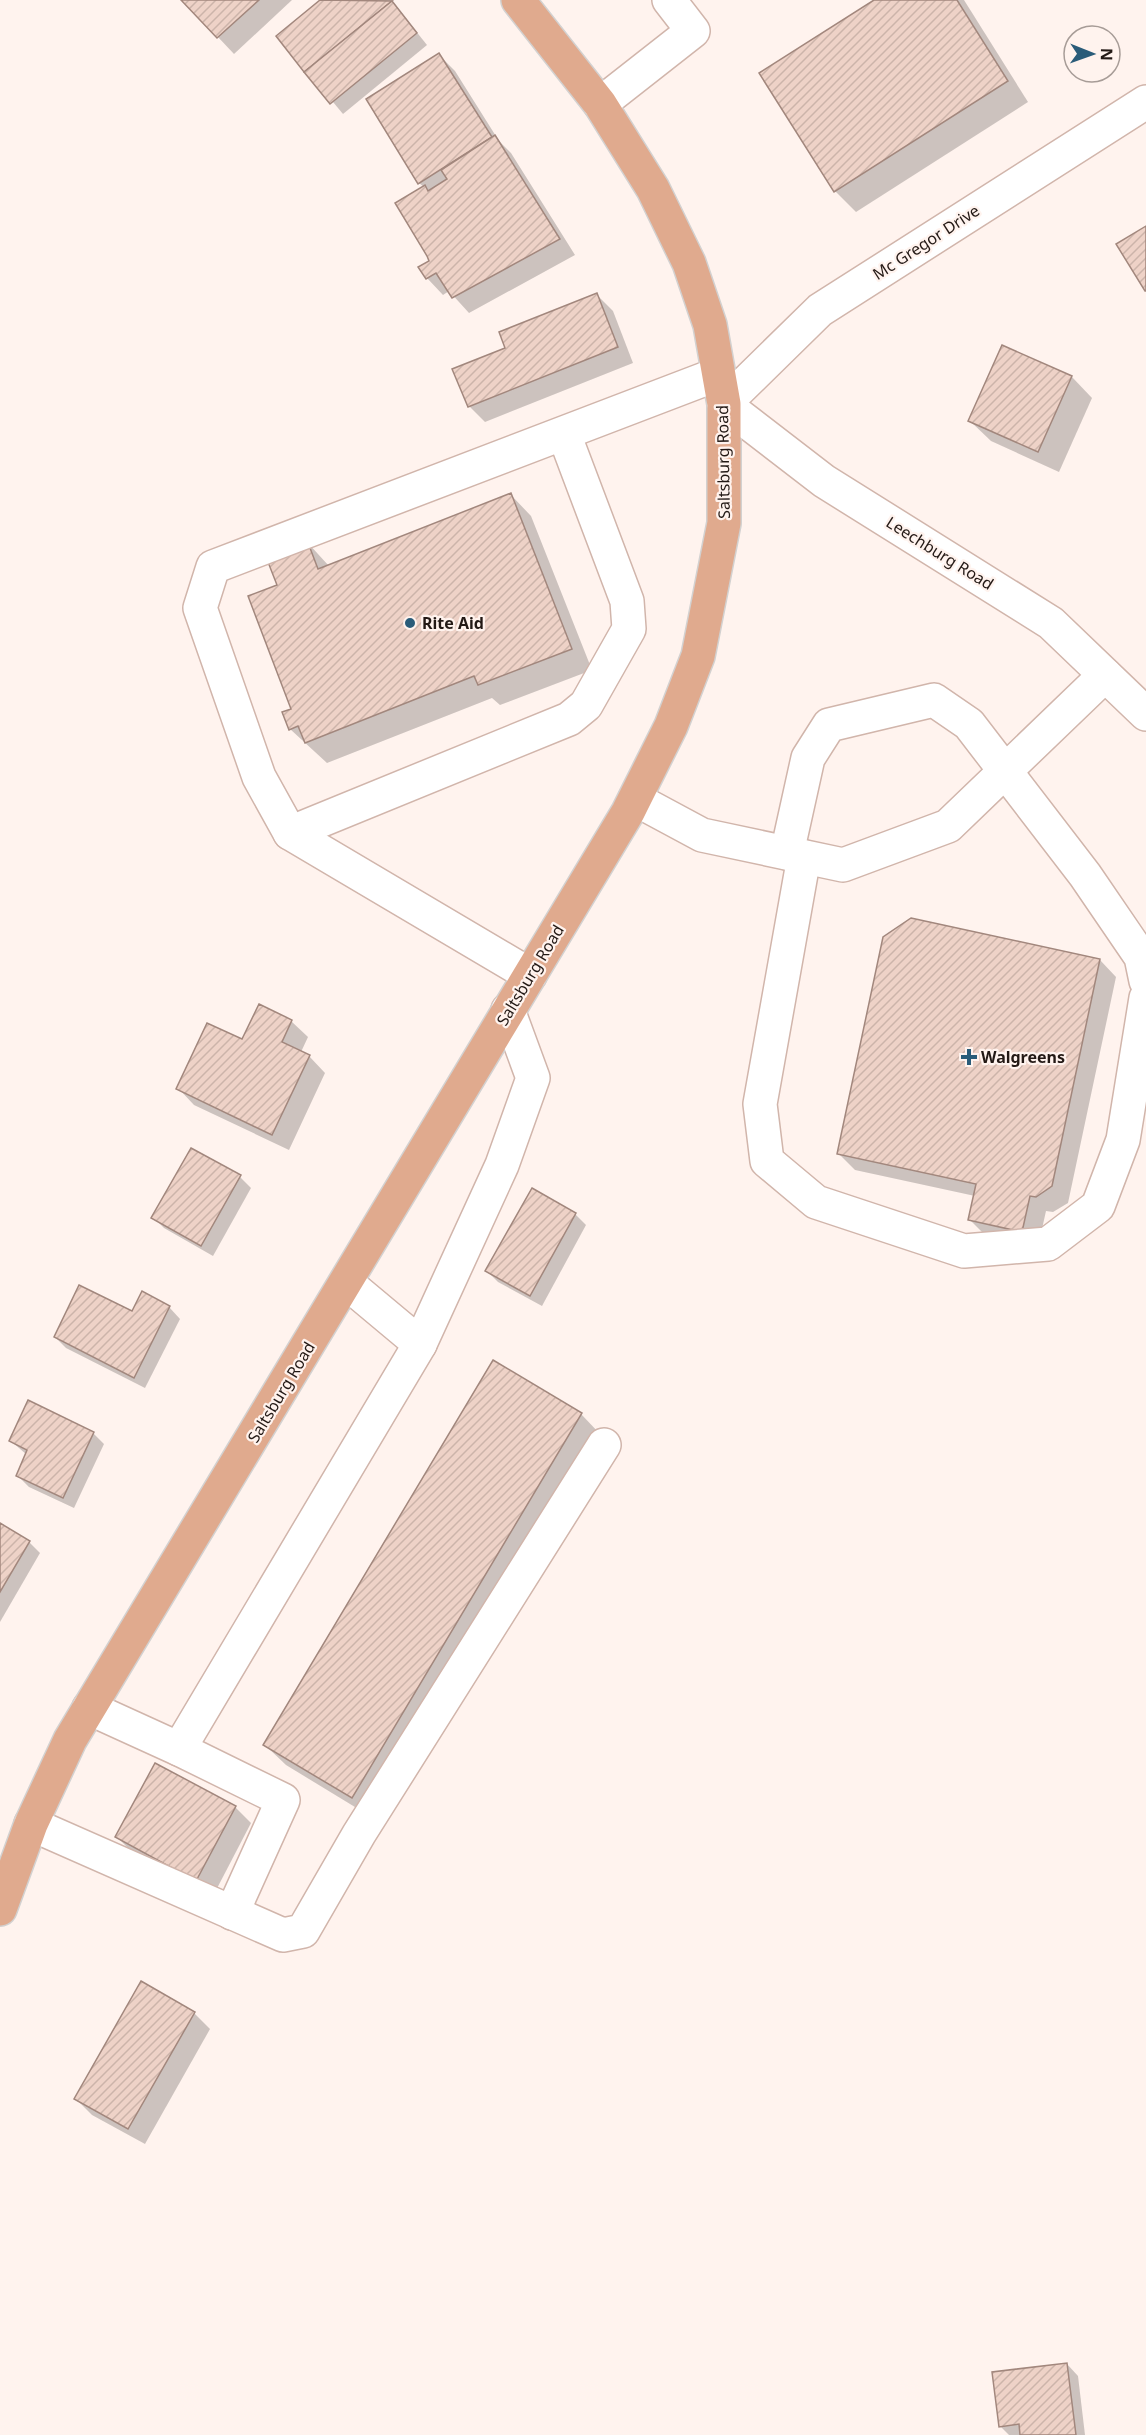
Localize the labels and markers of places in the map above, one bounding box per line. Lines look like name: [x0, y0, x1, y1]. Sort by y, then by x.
place label: Rite Aid: [422, 612, 484, 634]
marker: Rite Aid: [403, 616, 417, 630]
place label: Walgreens: [981, 1046, 1065, 1068]
marker: Walgreens: [962, 1050, 976, 1064]

